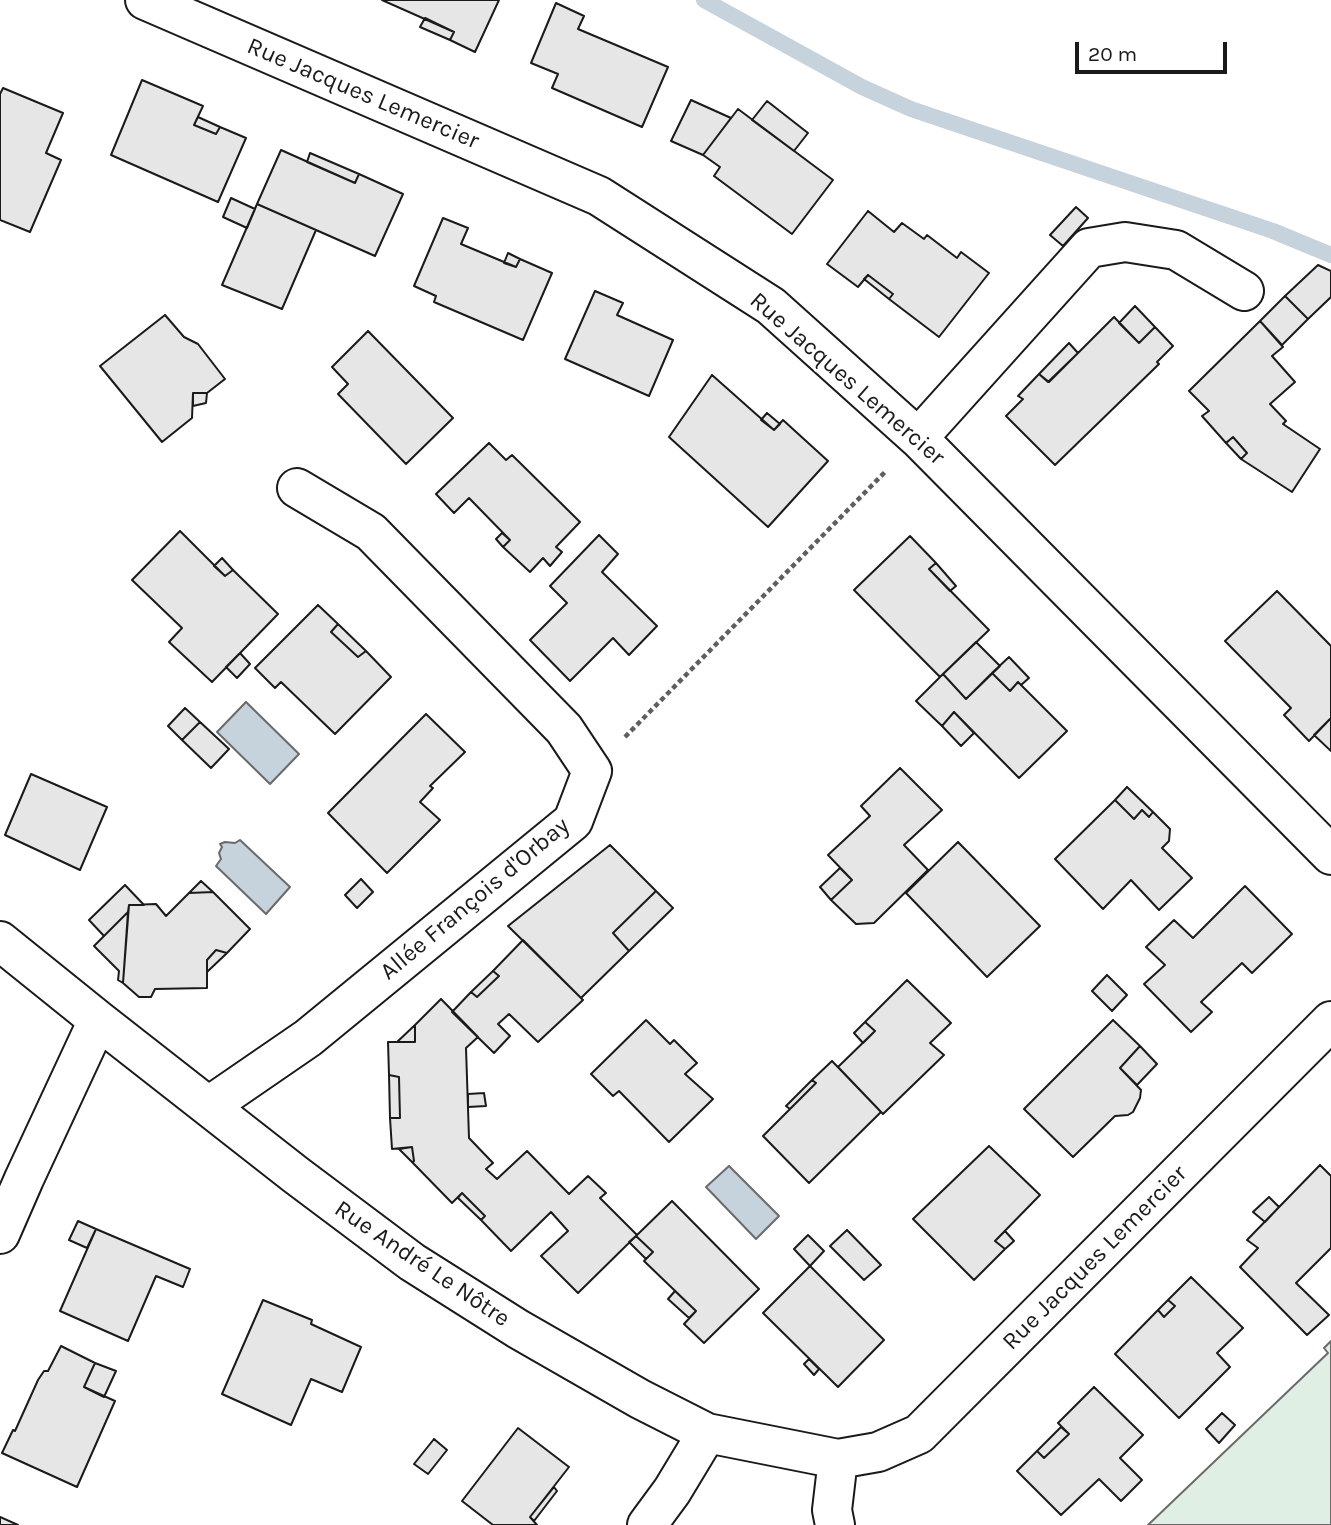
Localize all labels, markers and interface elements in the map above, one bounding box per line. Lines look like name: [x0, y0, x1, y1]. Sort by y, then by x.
scale bar: [1079, 28, 1231, 72]
street label: Rue Jacques Lemercier: [243, 32, 483, 156]
text: 20 m: [1088, 42, 1137, 66]
street label: Rue Jacques Lemercier: [743, 286, 951, 472]
street label: Allée François d'Orbay: [375, 812, 575, 986]
street label: Rue Jacques Lemercier: [997, 1160, 1193, 1356]
street label: Rue André Le Nôtre: [329, 1195, 515, 1333]

